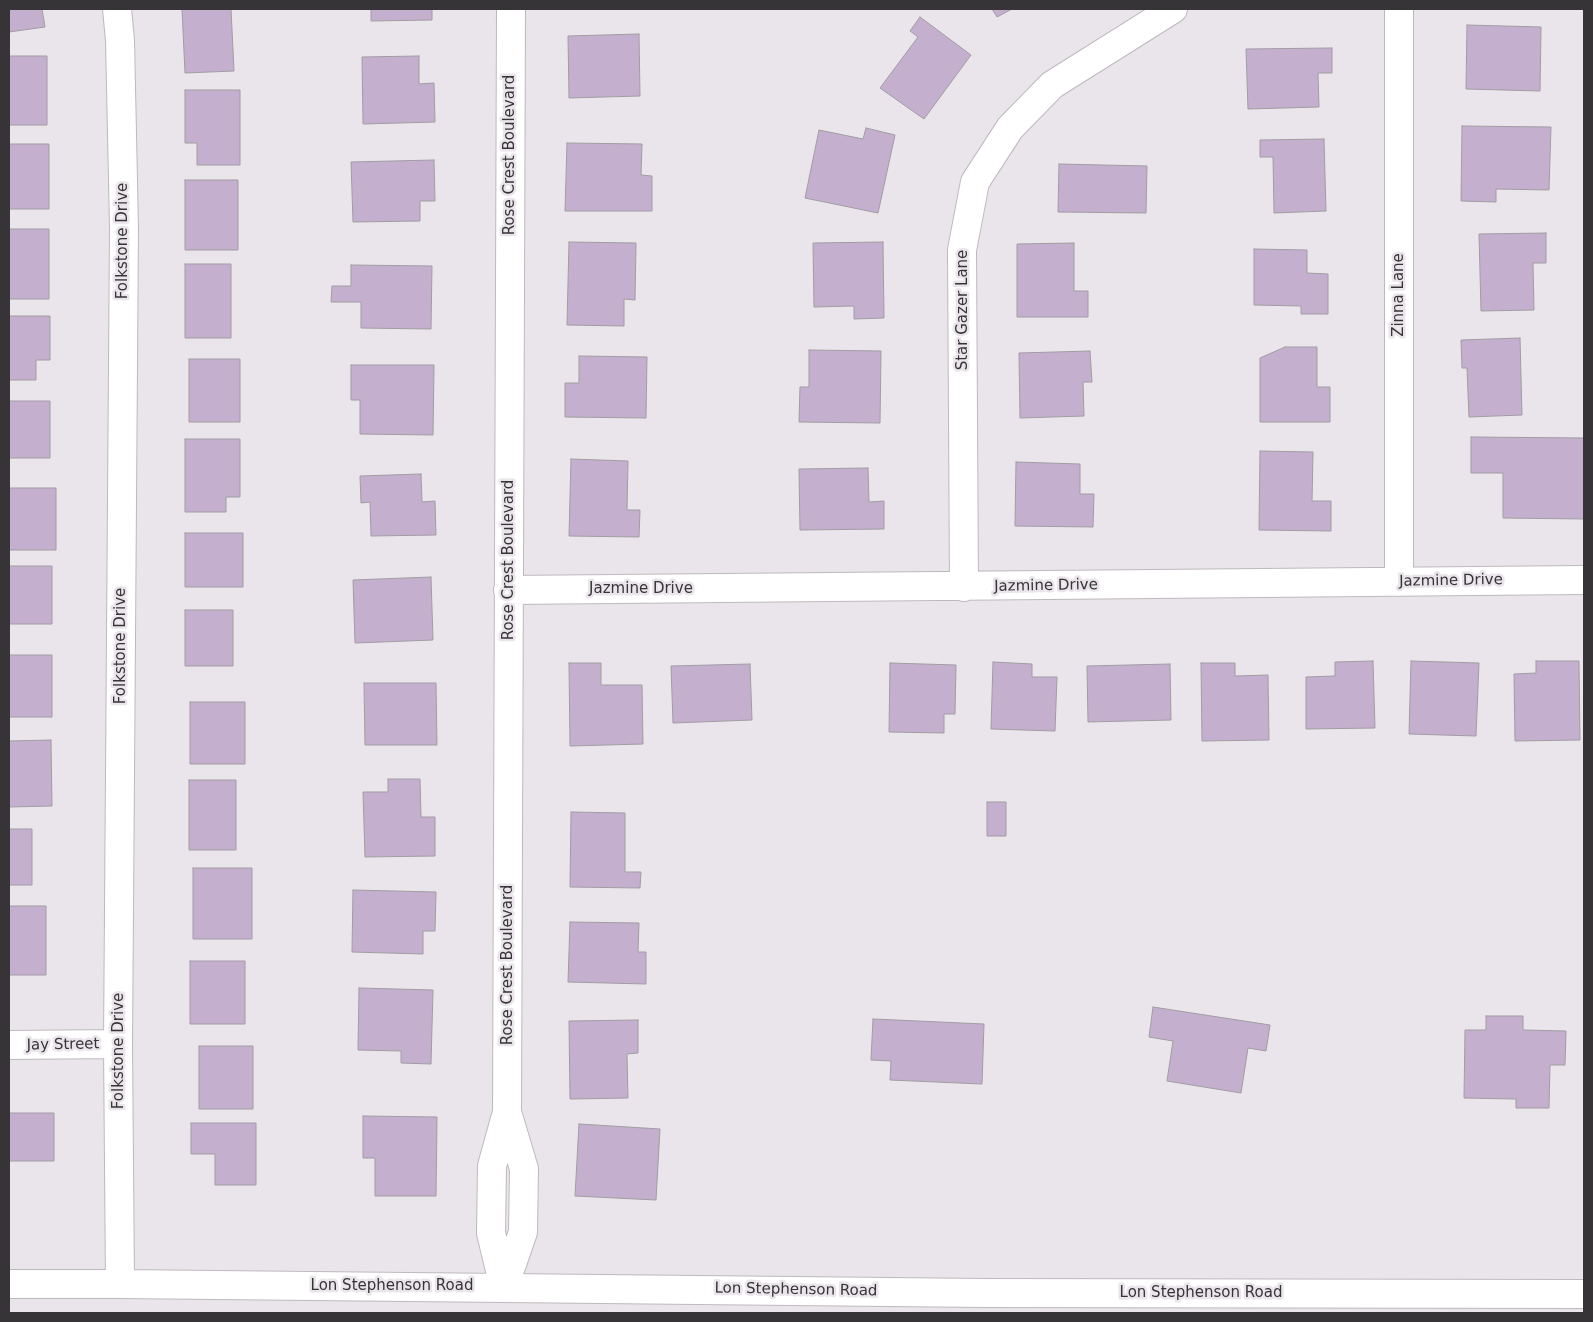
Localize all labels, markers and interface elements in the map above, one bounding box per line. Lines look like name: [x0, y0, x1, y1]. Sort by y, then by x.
street label: Rose Crest Boulevard: [501, 75, 519, 235]
street label: Folkstone Drive: [114, 183, 132, 299]
street label: Star Gazer Lane: [954, 250, 972, 370]
street label: Zinna Lane: [1390, 253, 1408, 337]
street label: Rose Crest Boulevard: [500, 480, 518, 640]
street label: Jazmine Drive: [1399, 571, 1503, 591]
street label: Jazmine Drive: [994, 576, 1098, 596]
street label: Jazmine Drive: [589, 580, 693, 598]
street label: Folkstone Drive: [112, 588, 130, 704]
street label: Rose Crest Boulevard: [499, 885, 517, 1045]
street label: Folkstone Drive: [110, 993, 128, 1109]
street label: Jay Street: [26, 1035, 100, 1055]
street label: Lon Stephenson Road: [311, 1277, 473, 1295]
street label: Lon Stephenson Road: [714, 1280, 878, 1300]
street label: Lon Stephenson Road: [1120, 1284, 1282, 1302]

